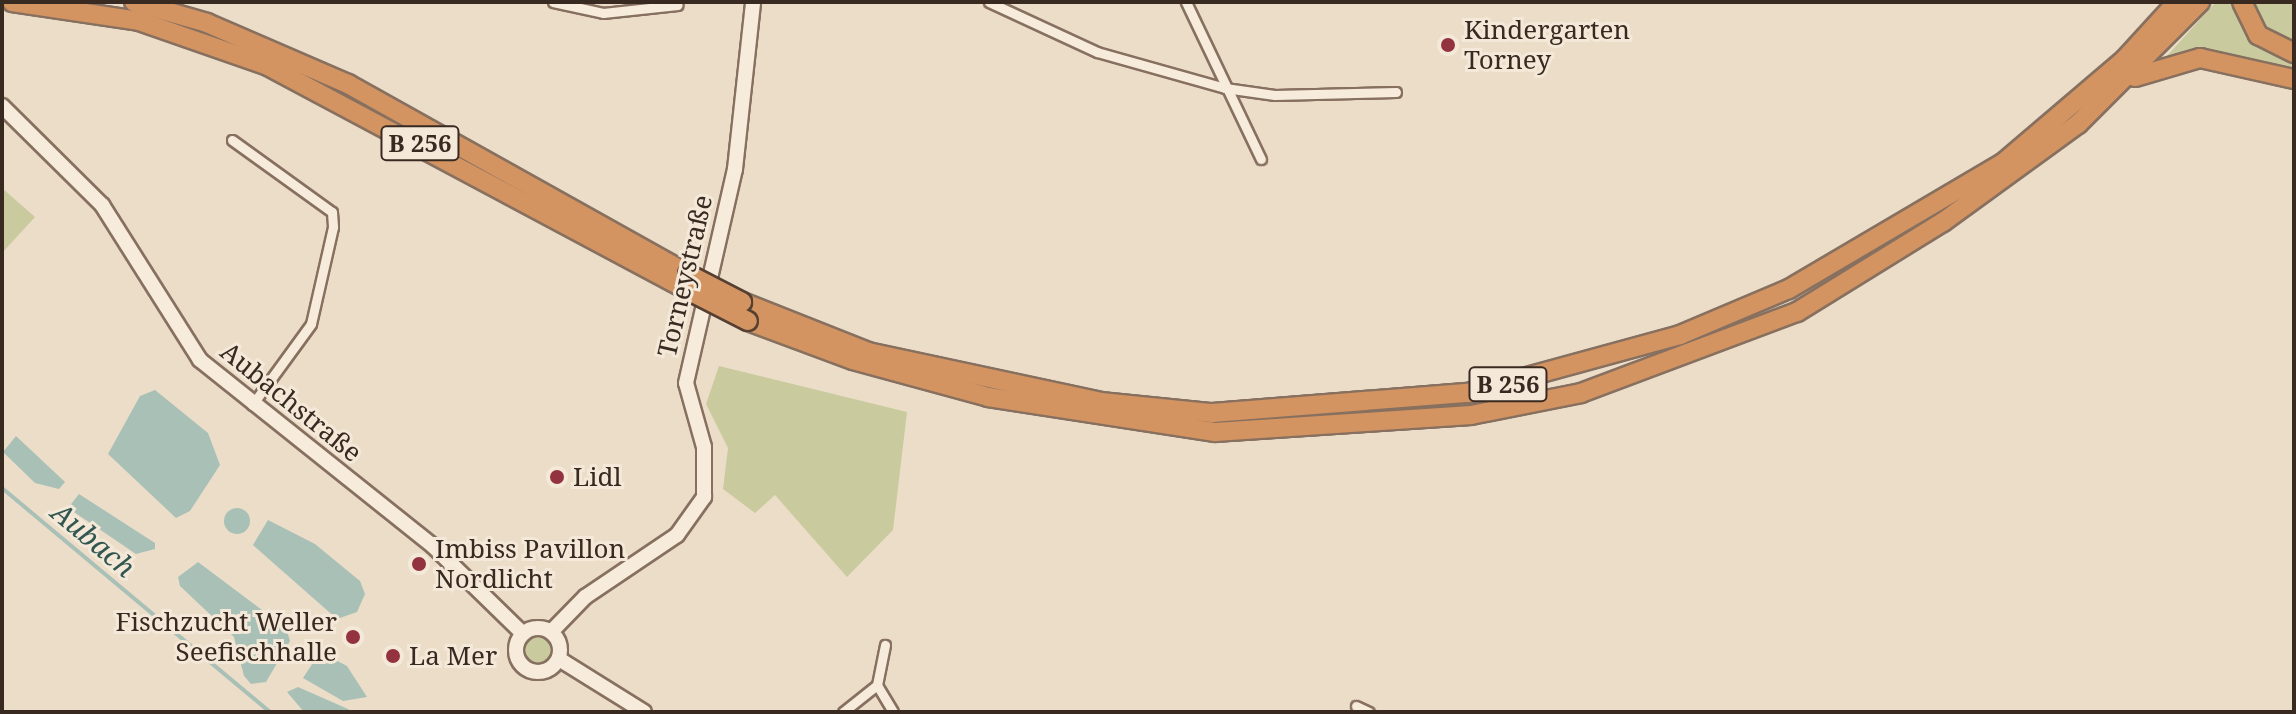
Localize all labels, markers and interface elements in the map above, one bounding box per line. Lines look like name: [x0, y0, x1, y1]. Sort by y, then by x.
place label: Kindergarten Torney: [1464, 14, 1630, 76]
marker: Kindergarten Torney: [1439, 36, 1457, 54]
road number: B 256: [380, 123, 460, 163]
street label: Torneystraße: [651, 192, 719, 360]
street label: Aubachstraße: [214, 336, 368, 468]
road number: B 256: [1468, 364, 1548, 404]
place label: Lidl: [573, 461, 622, 493]
marker: Lidl: [548, 468, 566, 486]
water label: Aubach: [46, 495, 142, 583]
place label: Imbiss Pavillon Nordlicht: [435, 533, 625, 594]
marker: Imbiss Pavillon Nordlicht: [410, 555, 428, 573]
place label: Fischzucht Weller Seefischhalle: [115, 606, 337, 668]
marker: Fischzucht Weller Seefischhalle: [344, 628, 362, 646]
place label: La Mer: [409, 640, 497, 672]
marker: La Mer: [384, 647, 402, 665]

